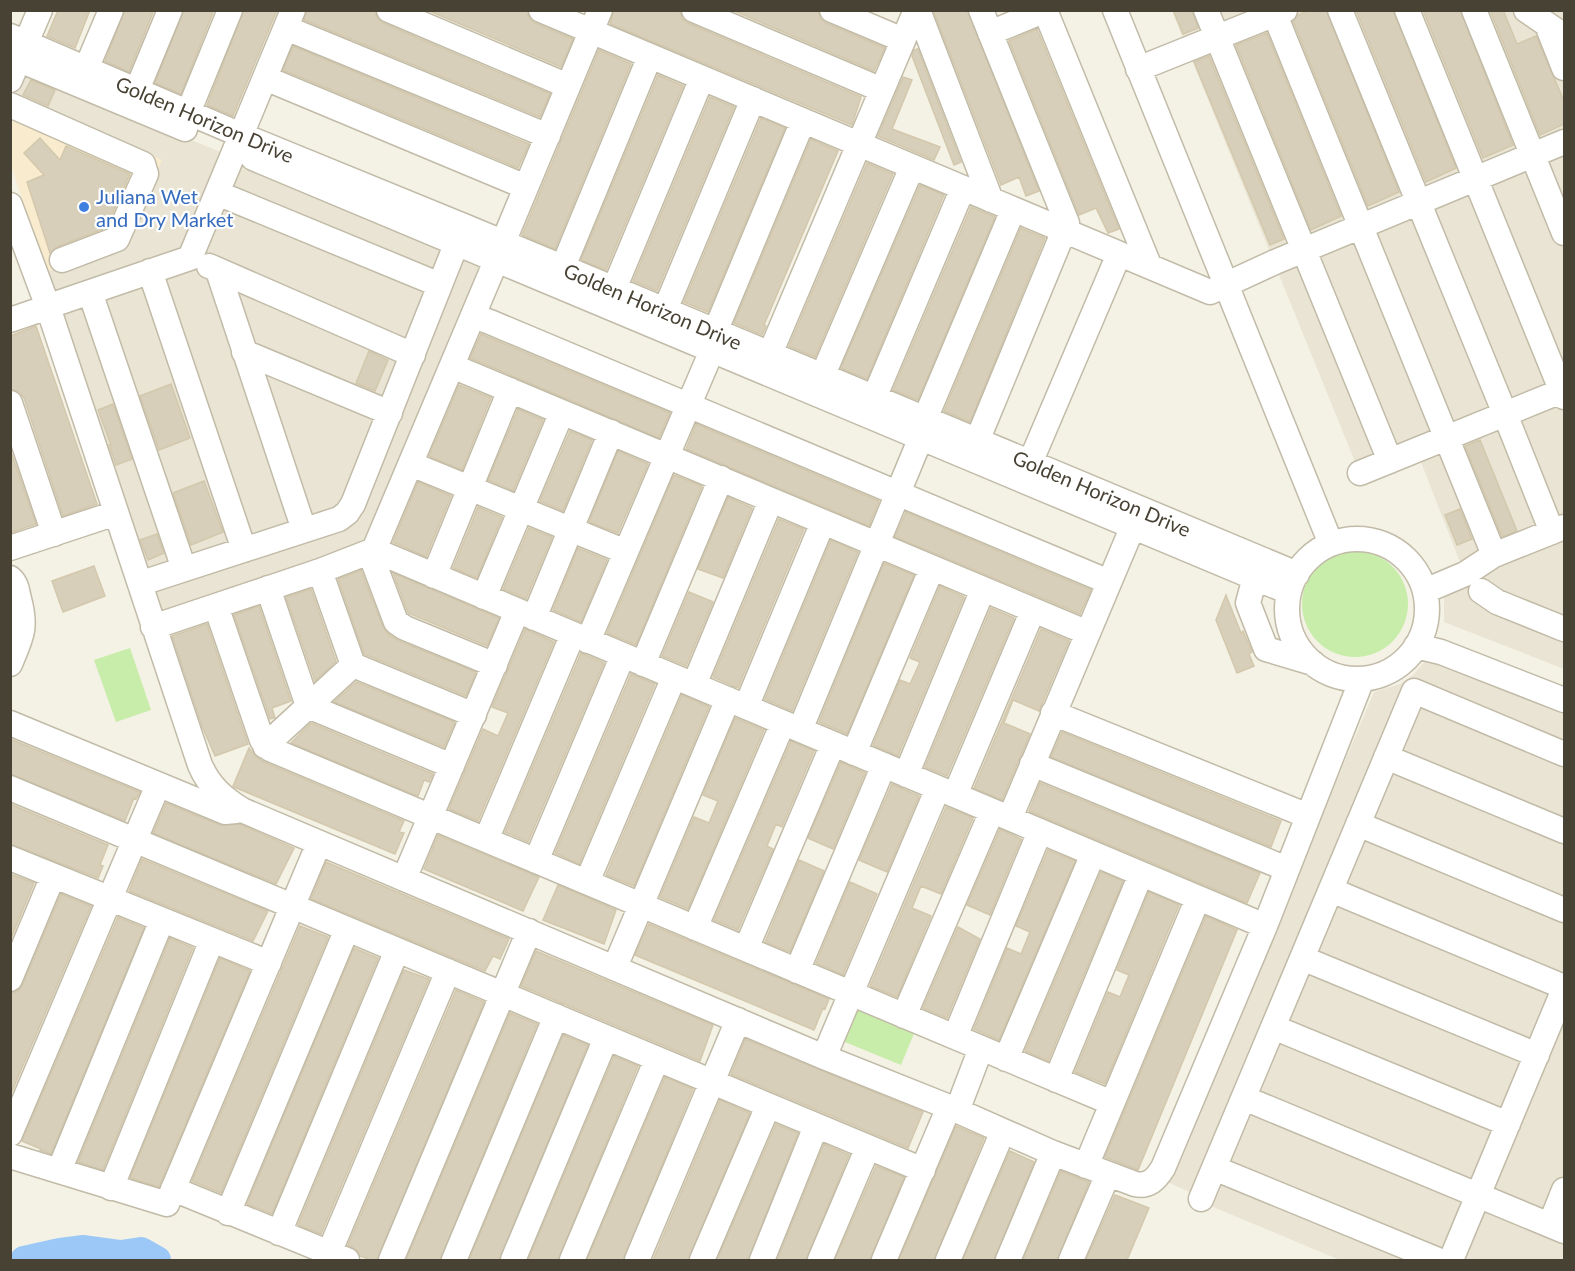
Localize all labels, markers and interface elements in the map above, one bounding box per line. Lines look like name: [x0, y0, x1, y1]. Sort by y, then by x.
street label: Golden Horizon Drive: [112, 71, 298, 167]
place label: Juliana Wet and Dry Market: [96, 184, 233, 231]
marker: Juliana Wet and Dry Market: [77, 200, 91, 214]
street label: Golden Horizon Drive: [560, 258, 746, 354]
street label: Golden Horizon Drive: [1009, 445, 1195, 541]

